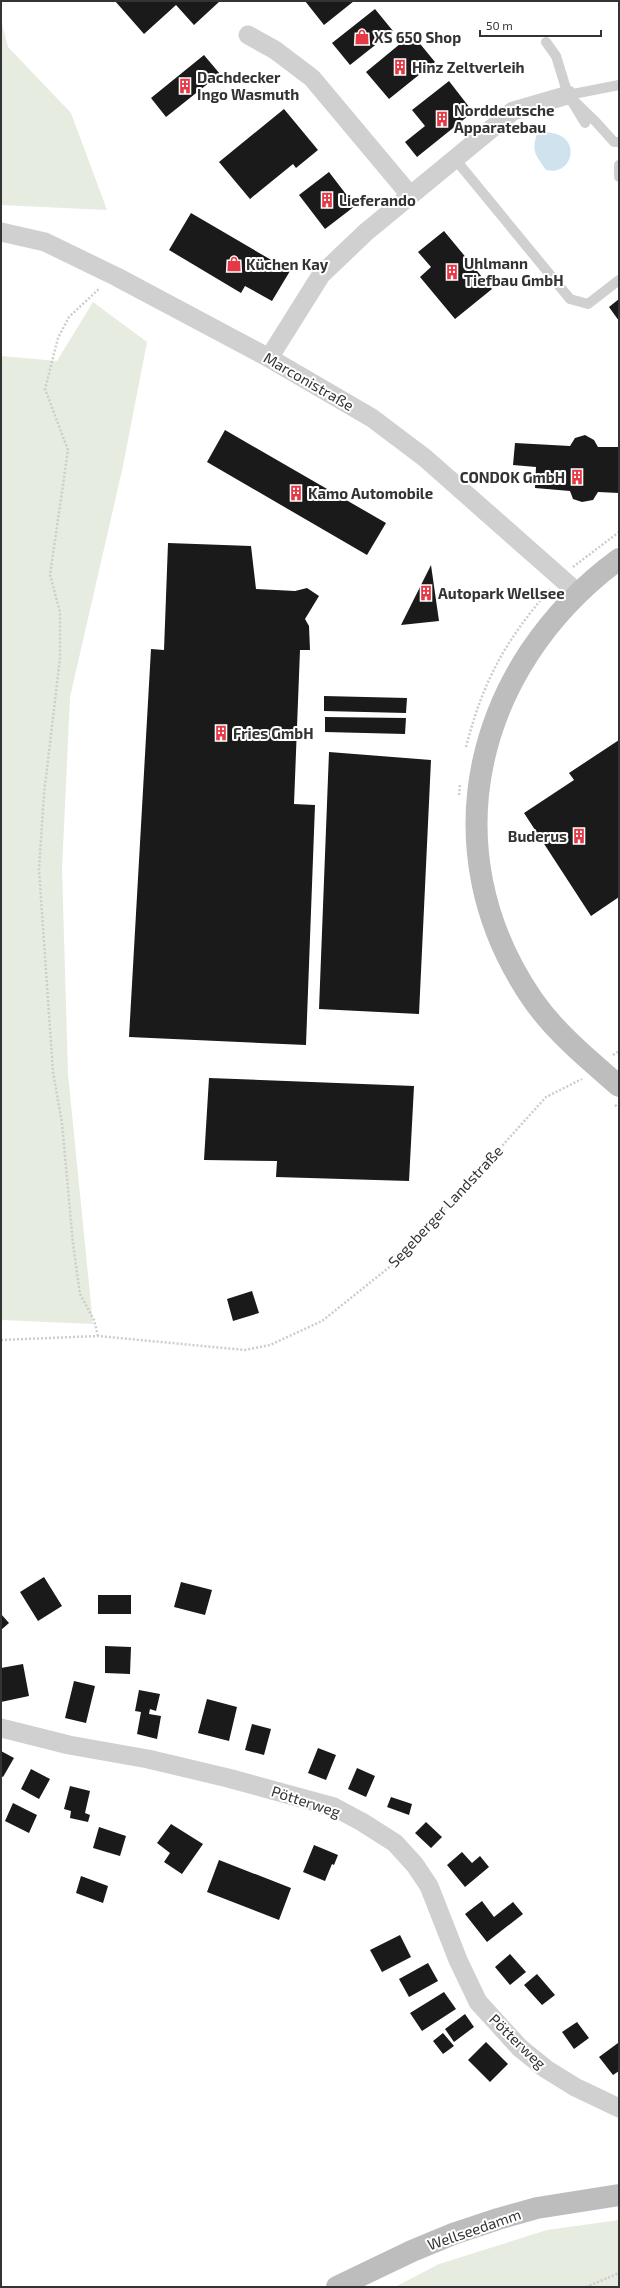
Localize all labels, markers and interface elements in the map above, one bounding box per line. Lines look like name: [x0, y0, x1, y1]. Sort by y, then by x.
scale bar: [480, 12, 601, 38]
text: 50 m: [486, 18, 513, 32]
shop icon: XS 650 Shop: [353, 28, 371, 46]
place label: XS 650 Shop: [374, 28, 461, 46]
building icon: Hinz Zeltverleih: [391, 58, 409, 76]
place label: Hinz Zeltverleih: [412, 58, 525, 76]
place label: Dachdecker Ingo Wasmuth: [197, 68, 299, 103]
building icon: Dachdecker Ingo Wasmuth: [176, 77, 194, 95]
place label: Norddeutsche Apparatebau: [454, 101, 555, 136]
building icon: Norddeutsche Apparatebau: [433, 110, 451, 128]
building icon: Lieferando: [318, 191, 336, 209]
place label: Lieferando: [339, 191, 416, 209]
place label: Uhlmann Tiefbau GmbH: [464, 254, 564, 289]
shop icon: Küchen Kay: [225, 255, 243, 273]
place label: Küchen Kay: [246, 255, 329, 274]
building icon: Uhlmann Tiefbau GmbH: [443, 263, 461, 281]
street label: Marconistraße: [261, 348, 357, 414]
place label: CONDOK GmbH: [460, 468, 565, 486]
building icon: CONDOK GmbH: [568, 468, 586, 486]
building icon: Kamo Automobile: [287, 484, 305, 502]
place label: Kamo Automobile: [308, 484, 433, 502]
building icon: Autopark Wellsee: [417, 584, 435, 602]
place label: Autopark Wellsee: [438, 584, 565, 602]
building icon: Fries GmbH: [212, 724, 230, 742]
place label: Fries GmbH: [233, 724, 314, 742]
place label: Buderus: [508, 827, 567, 845]
building icon: Buderus: [570, 827, 588, 845]
street label: Segeberger Landstraße: [384, 1141, 506, 1271]
street label: Pötterweg: [269, 1781, 343, 1821]
street label: Pötterweg: [486, 2010, 550, 2073]
street label: Wellseedamm: [425, 2205, 523, 2253]

